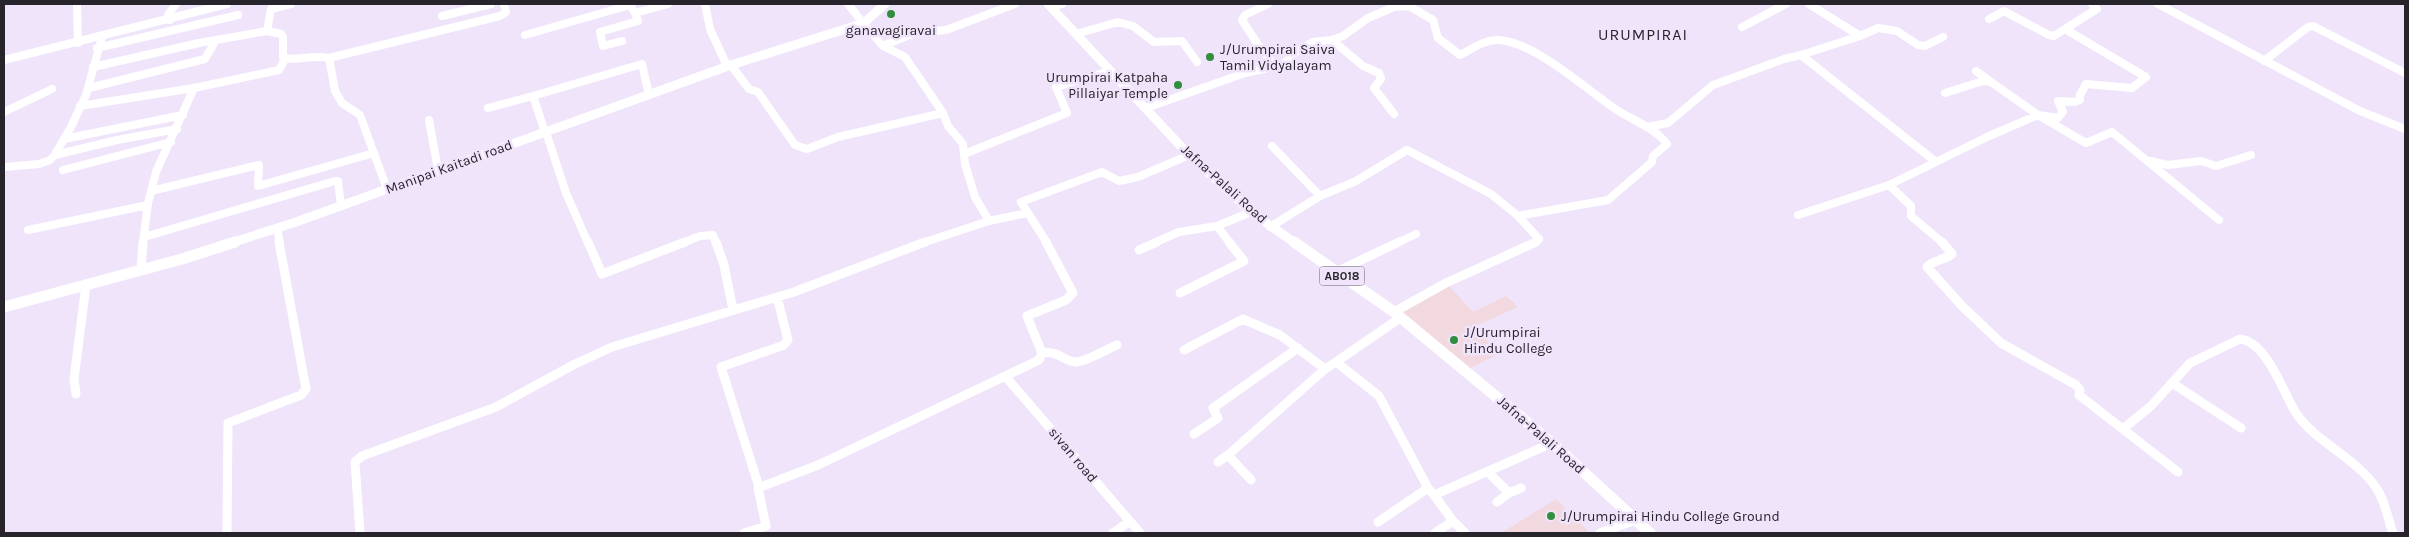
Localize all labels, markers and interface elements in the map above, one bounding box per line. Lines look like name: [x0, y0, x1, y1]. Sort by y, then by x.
marker: ganavagiravai: [885, 8, 897, 20]
place label: ganavagiravai: [846, 22, 936, 39]
district label: URUMPIRAI: [1598, 25, 1688, 44]
place label: J/Urumpirai Saiva Tamil Vidyalayam: [1220, 41, 1335, 74]
marker: J/Urumpirai Saiva Tamil Vidyalayam: [1204, 51, 1216, 63]
place label: Urumpirai Katpaha Pillaiyar Temple: [1046, 69, 1168, 102]
marker: Urumpirai Katpaha Pillaiyar Temple: [1172, 79, 1184, 91]
street label: Manipai Kaitadi road: [383, 136, 515, 198]
street label: Jafna-Palali Road: [1177, 141, 1271, 227]
road number: AB018: [1320, 266, 1364, 286]
place label: J/Urumpirai Hindu College: [1464, 324, 1552, 357]
marker: J/Urumpirai Hindu College: [1448, 334, 1460, 346]
street label: Jafna-Palali Road: [1494, 393, 1588, 477]
street label: sivan road: [1045, 424, 1101, 486]
place label: J/Urumpirai Hindu College Ground: [1561, 508, 1780, 525]
marker: J/Urumpirai Hindu College Ground: [1545, 510, 1557, 522]

